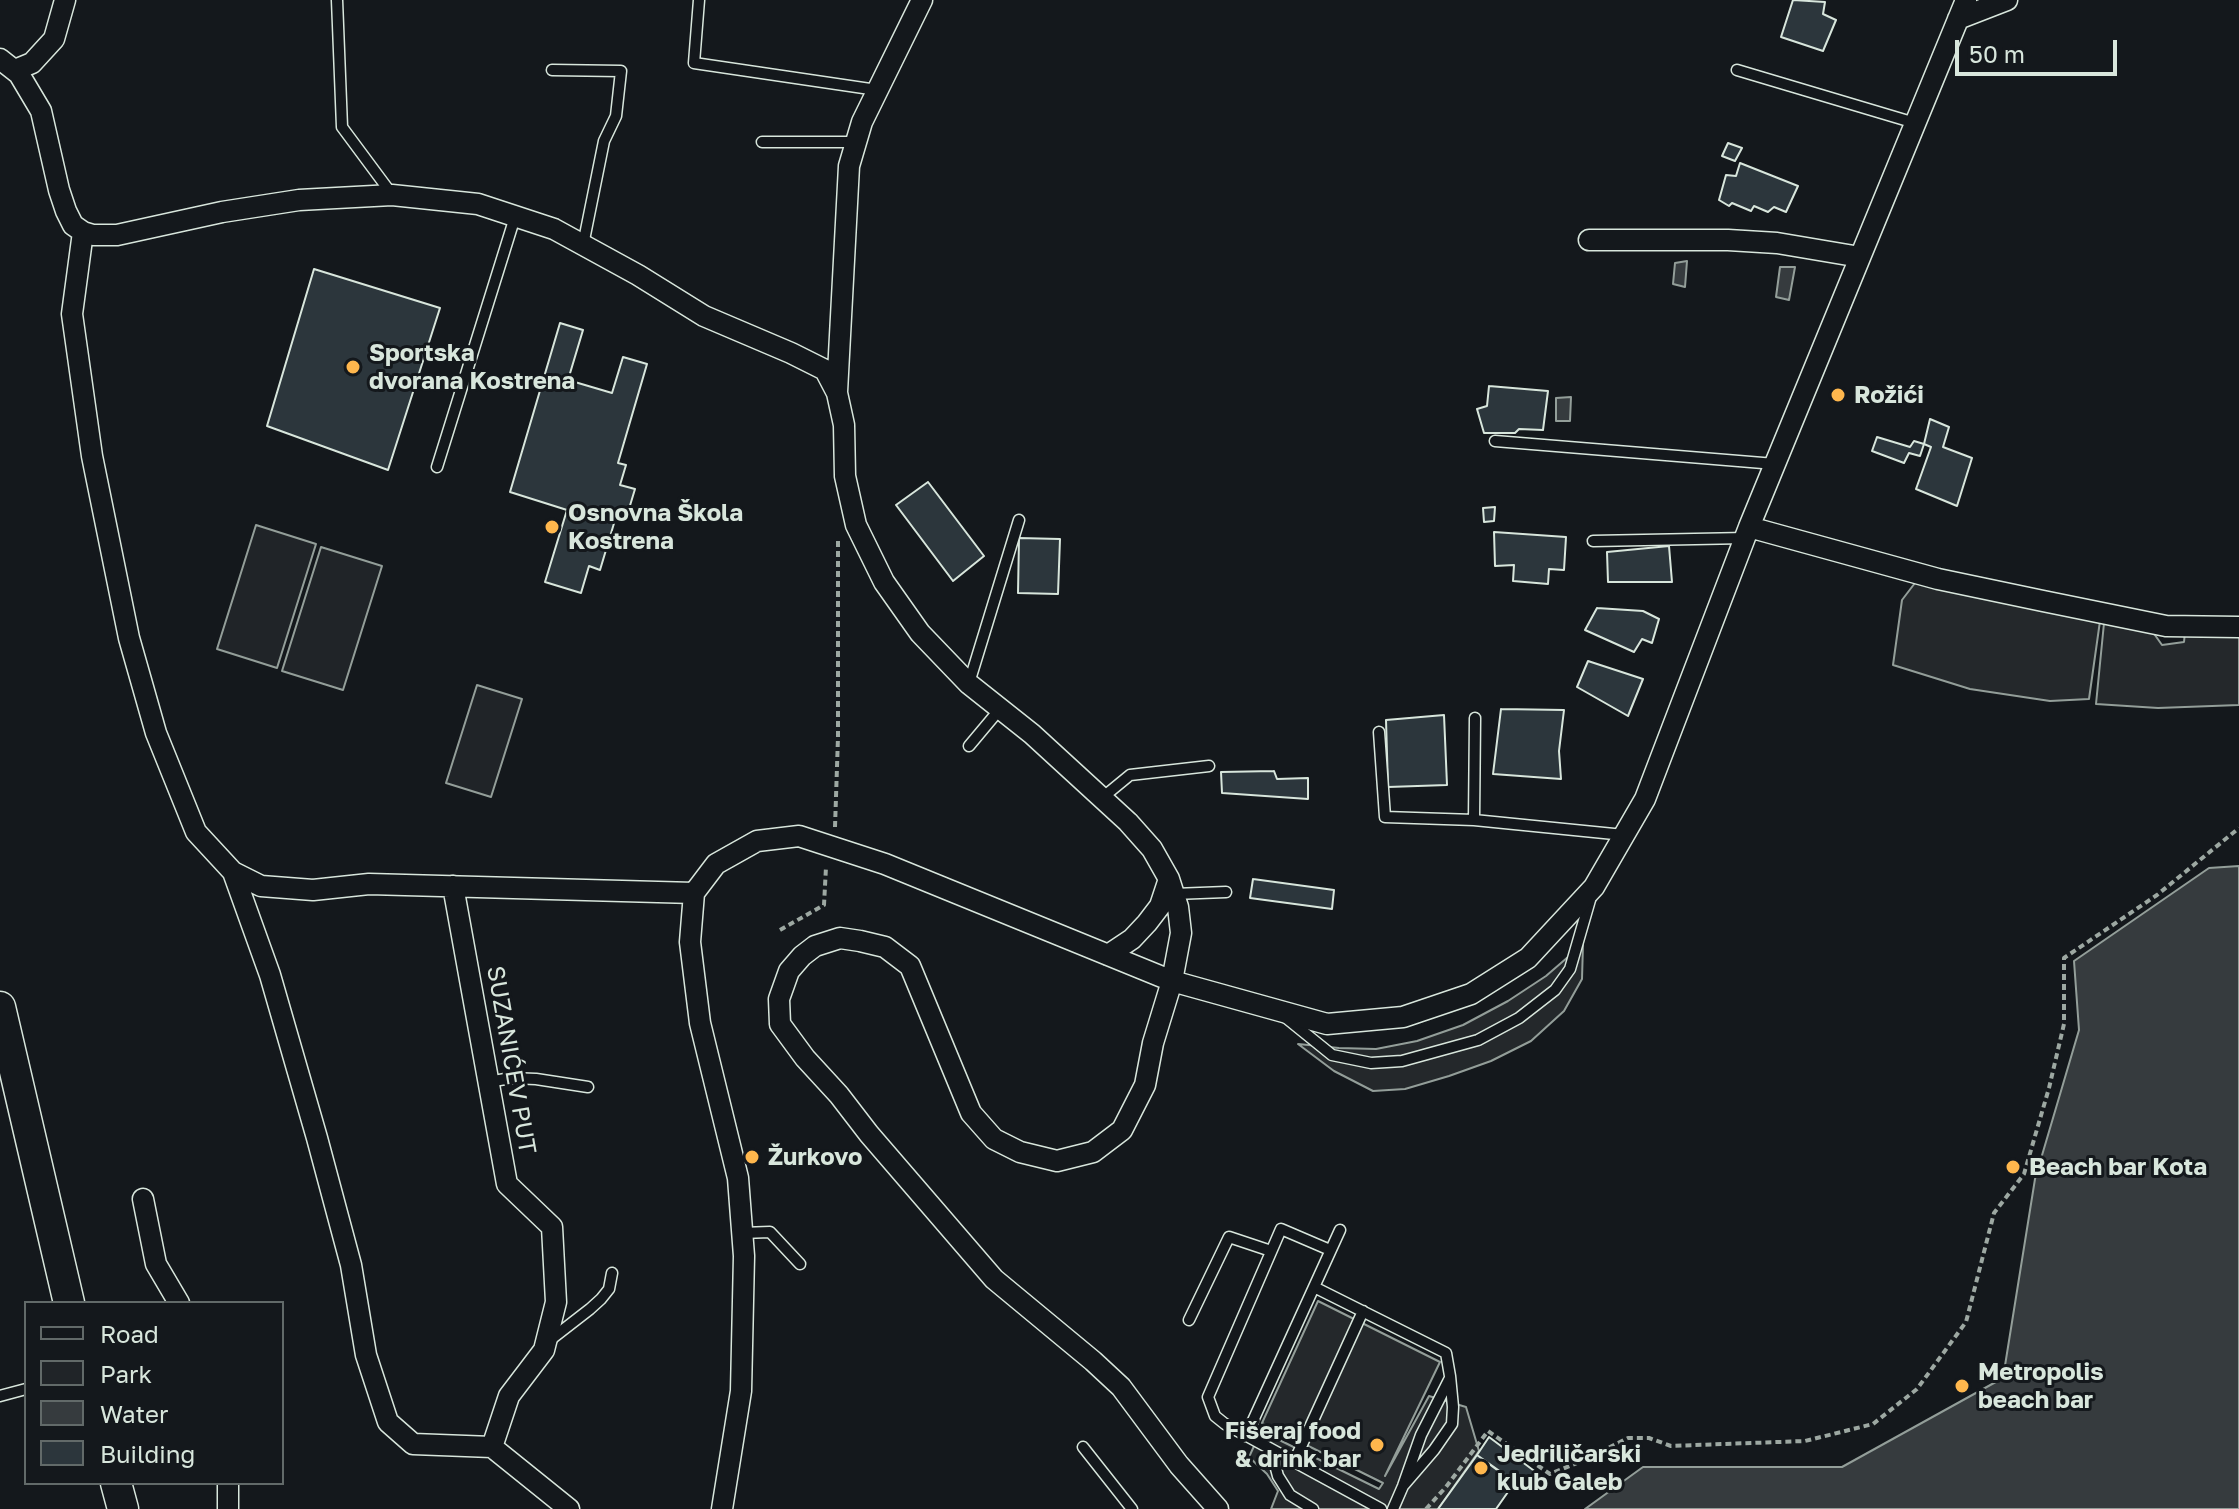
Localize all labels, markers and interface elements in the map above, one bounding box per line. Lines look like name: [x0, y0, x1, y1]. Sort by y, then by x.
scale bar: [1959, 24, 2121, 74]
text: 50 m: [1969, 39, 2025, 68]
place label: Sportska dvorana Kostrena: [369, 339, 575, 395]
marker: Sportska dvorana Kostrena: [344, 358, 362, 376]
place label: Rožići: [1854, 381, 1924, 409]
marker: Rožići: [1829, 386, 1847, 404]
place label: Osnovna Škola Kostrena: [568, 499, 743, 555]
marker: Osnovna Škola Kostrena: [543, 518, 561, 536]
street label: SUZANIĆEV PUT: [480, 964, 542, 1156]
place label: Žurkovo: [768, 1143, 862, 1171]
marker: Žurkovo: [743, 1148, 761, 1166]
place label: Beach bar Kota: [2029, 1153, 2207, 1181]
marker: Beach bar Kota: [2004, 1158, 2022, 1176]
legend: [24, 1301, 284, 1485]
text: Road: [100, 1319, 159, 1348]
place label: Metropolis beach bar: [1978, 1358, 2104, 1414]
text: Park: [100, 1359, 152, 1388]
marker: Metropolis beach bar: [1953, 1377, 1971, 1395]
text: Water: [100, 1399, 168, 1428]
place label: Fišeraj food & drink bar: [1225, 1417, 1361, 1473]
marker: Fišeraj food & drink bar: [1368, 1436, 1386, 1454]
text: Building: [100, 1439, 195, 1468]
place label: Jedriličarski klub Galeb: [1497, 1440, 1641, 1496]
marker: Jedriličarski klub Galeb: [1472, 1459, 1490, 1477]

